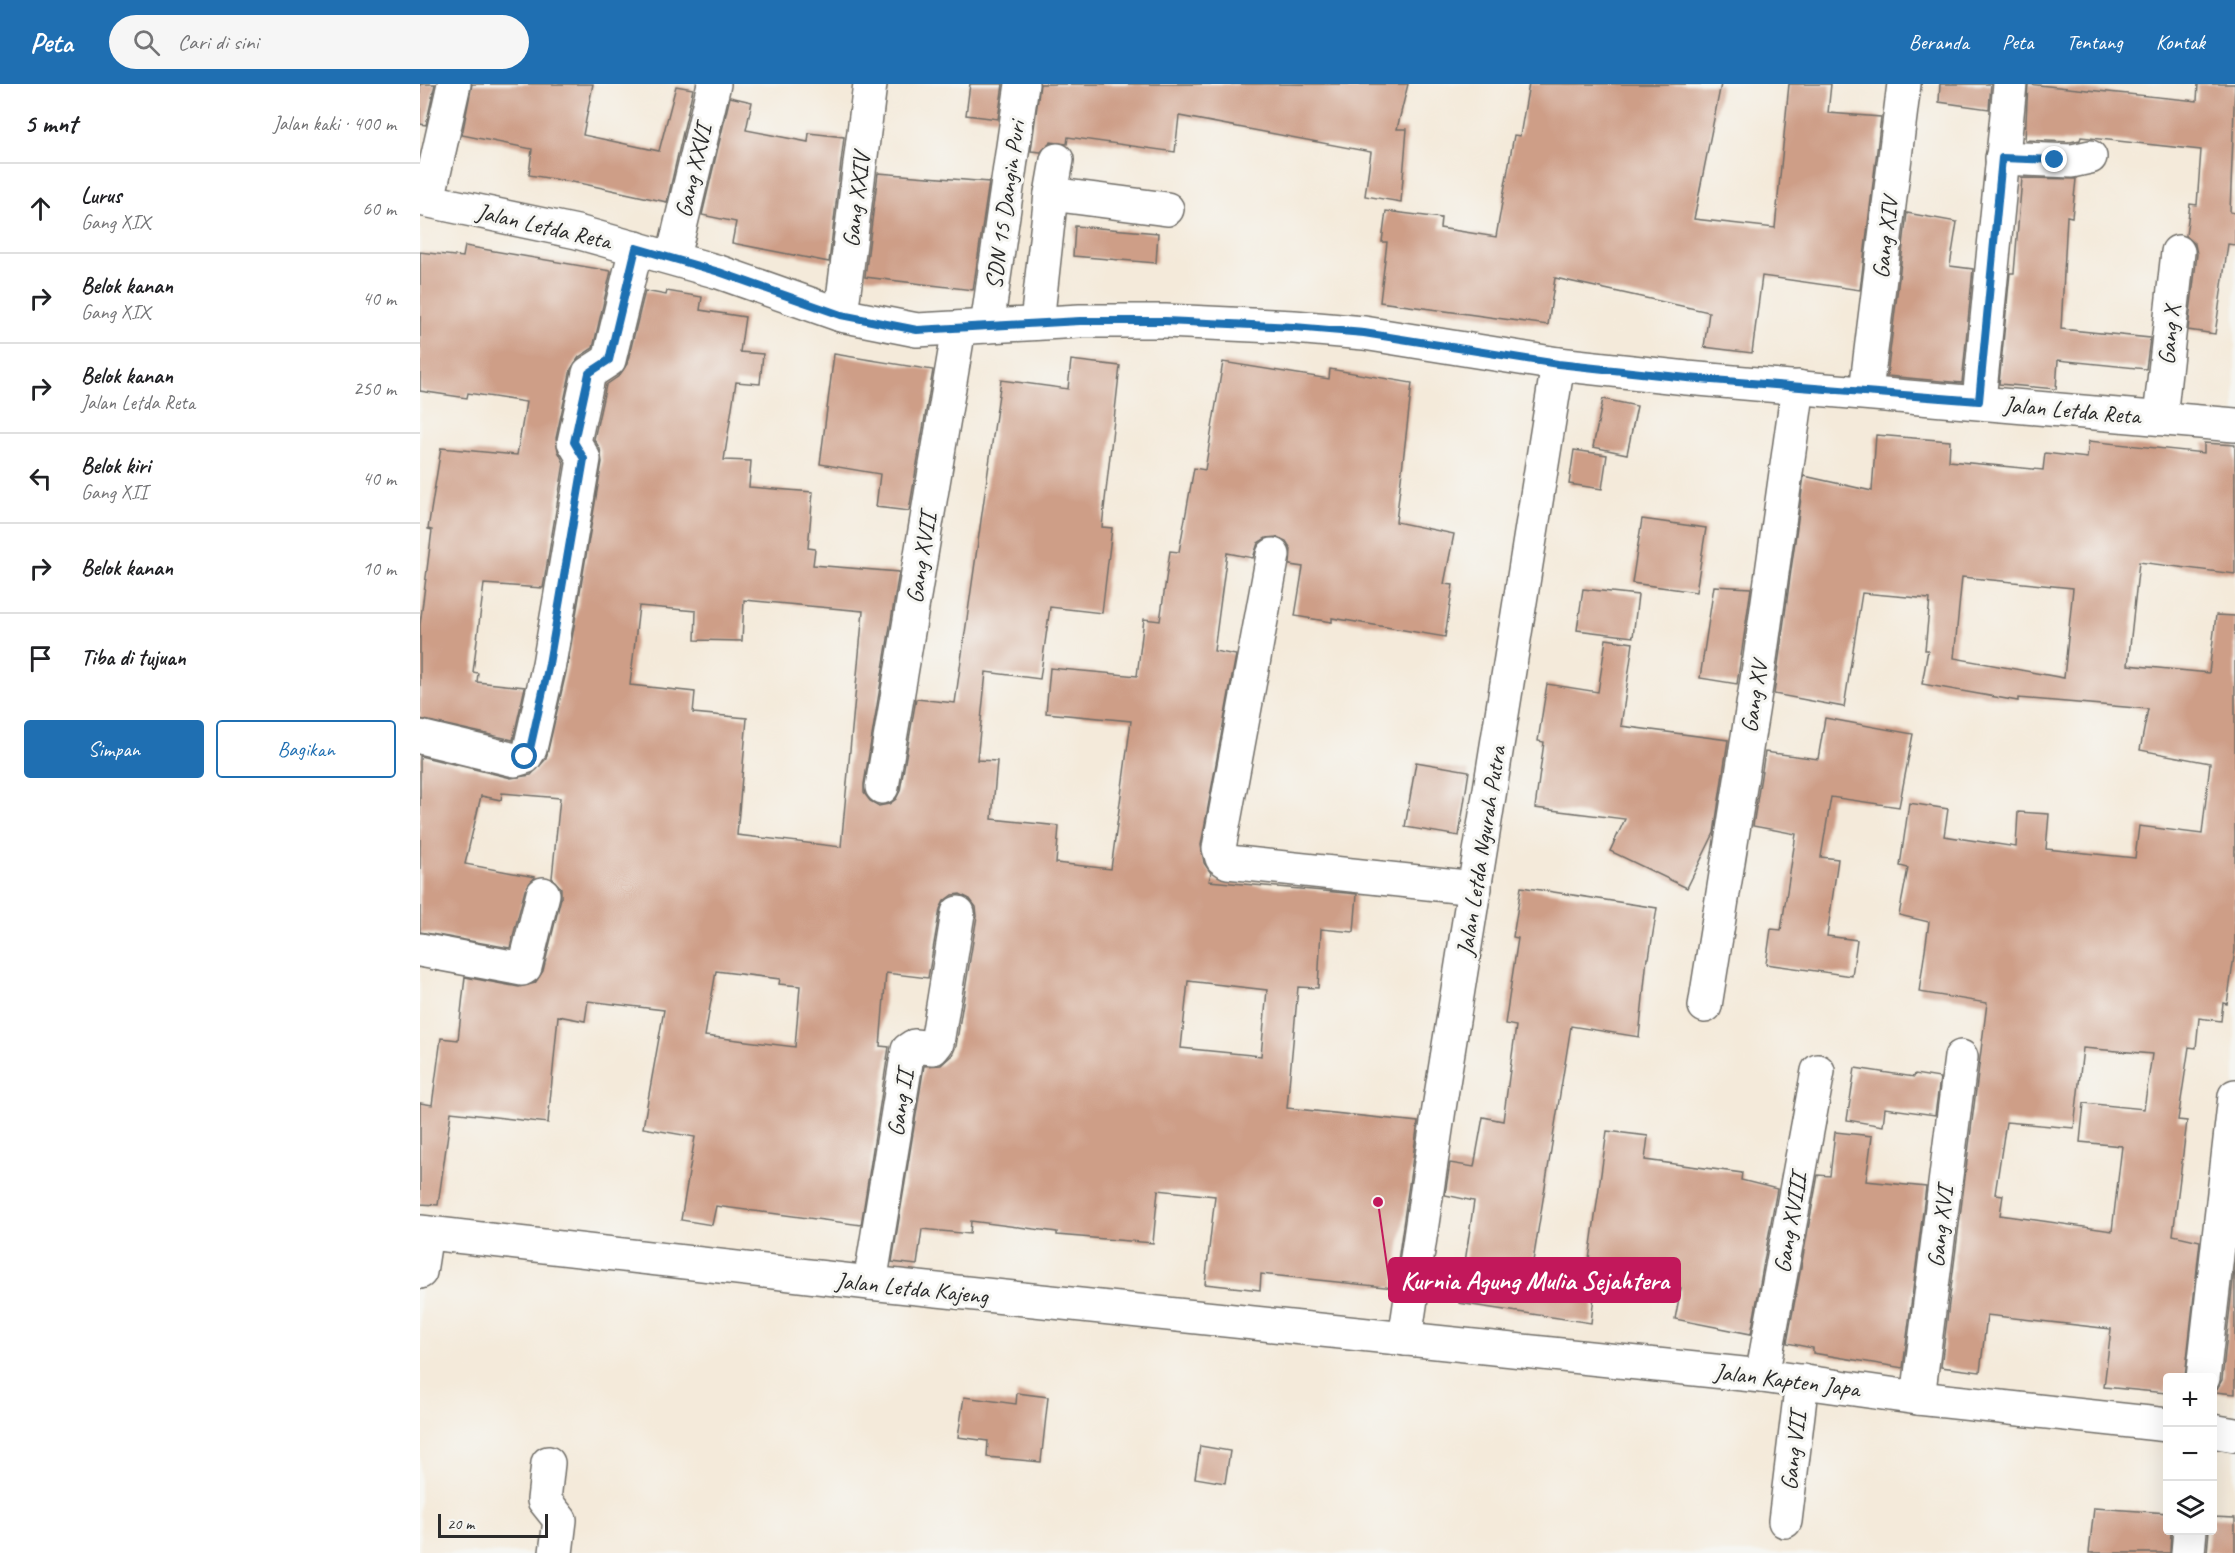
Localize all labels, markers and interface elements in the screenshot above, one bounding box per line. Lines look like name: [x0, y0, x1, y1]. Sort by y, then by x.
search box: [109, 15, 529, 69]
text: Peta: [30, 25, 73, 60]
icon: search: [130, 26, 163, 59]
text: Cari di sini: [178, 28, 259, 56]
text: Beranda: [1909, 29, 1969, 55]
text: Peta: [2002, 29, 2033, 55]
text: Tentang: [2066, 29, 2123, 55]
text: Kontak: [2156, 29, 2205, 55]
text: 5 mnt: [24, 107, 77, 140]
text: Jalan kaki · 400 m: [273, 111, 396, 136]
street label: SDN 15 Dangin Puri: [978, 116, 1032, 291]
street label: Gang XXVI: [668, 117, 719, 220]
route end: [2041, 146, 2067, 172]
street label: Gang XXIV: [835, 147, 877, 249]
text: Lurus: [81, 182, 121, 210]
icon: ahead: [24, 192, 57, 225]
street label: Gang XIV: [1865, 192, 1905, 280]
text: 60 m: [362, 196, 396, 221]
street label: Jalan Letda Reta: [473, 196, 616, 256]
text: Gang XIX: [81, 210, 150, 235]
text: Belok kanan: [81, 272, 173, 300]
icon: right: [24, 282, 57, 315]
text: 40 m: [362, 286, 396, 311]
text: Gang XIX: [81, 300, 150, 325]
street label: Gang X: [2151, 301, 2187, 366]
text: Belok kanan: [81, 362, 173, 390]
icon: right: [24, 372, 57, 405]
text: 250 m: [353, 376, 396, 401]
street label: Jalan Letda Reta: [2002, 389, 2144, 431]
text: Jalan Letda Reta: [81, 390, 195, 415]
text: Belok kiri: [81, 452, 150, 480]
icon: left: [24, 462, 57, 495]
text: 40 m: [362, 466, 396, 491]
text: Gang XII: [81, 480, 147, 505]
street label: Gang XVII: [899, 505, 944, 605]
icon: right: [24, 552, 57, 585]
text: Belok kanan: [81, 554, 173, 582]
text: 10 m: [362, 556, 396, 581]
icon: arrive: [24, 642, 57, 675]
text: Tiba di tujuan: [81, 644, 186, 672]
street label: Gang XV: [1734, 655, 1775, 735]
button: Simpan: [24, 720, 204, 778]
button: Bagikan: [216, 720, 396, 778]
route start: [511, 743, 537, 769]
street label: Jalan Letda Ngurah Putra: [1449, 743, 1513, 959]
street label: Gang II: [880, 1062, 921, 1138]
street label: Gang XVIII: [1766, 1166, 1814, 1275]
street label: Gang XVI: [1920, 1180, 1960, 1269]
callout: Kurnia Agung Mulia Sejahtera: [1389, 1258, 1680, 1302]
text: Kurnia Agung Mulia Sejahtera: [1401, 1264, 1672, 1297]
street label: Jalan Letda Kajeng: [833, 1265, 991, 1311]
street label: Jalan Kapten Japa: [1712, 1356, 1864, 1404]
map controls: [2163, 1373, 2217, 1535]
button: +: [2163, 1373, 2217, 1427]
street label: Gang VII: [1773, 1405, 1813, 1492]
button: −: [2163, 1427, 2217, 1481]
button: layers: [2163, 1481, 2217, 1535]
scale bar: [438, 1511, 548, 1538]
text: 20 m: [447, 1514, 474, 1534]

